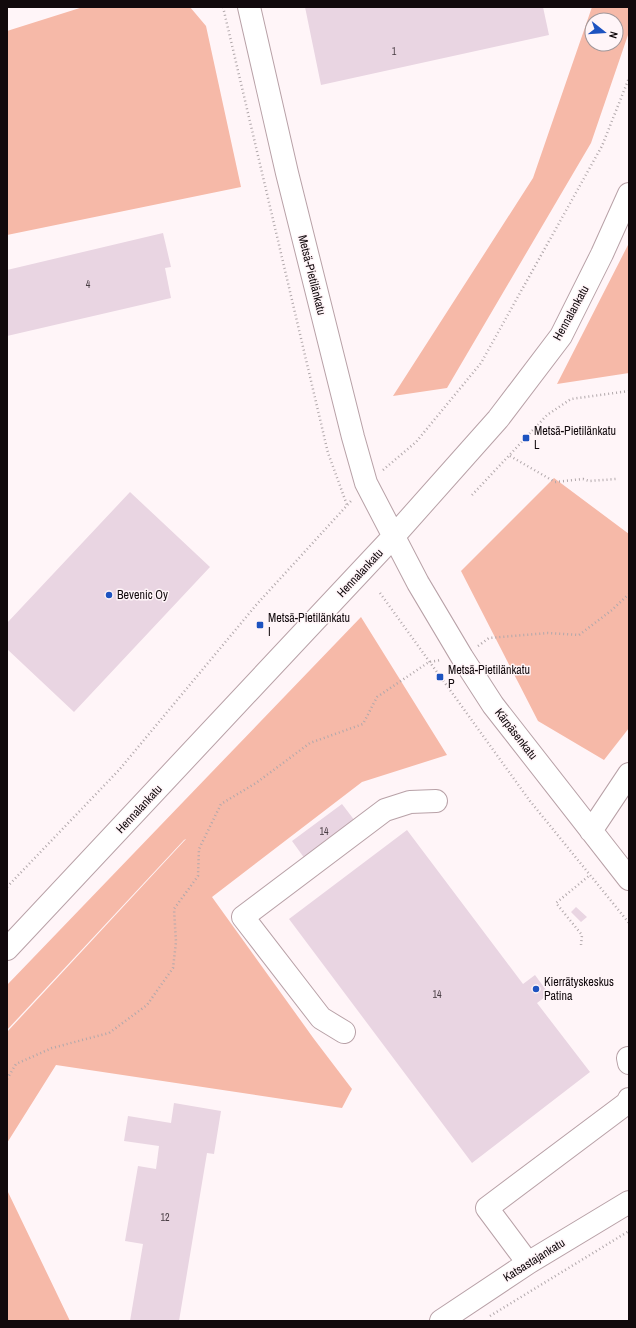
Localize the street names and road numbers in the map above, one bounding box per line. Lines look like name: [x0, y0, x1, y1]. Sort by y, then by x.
street label: Metsä-Pietilänkatu: [294, 233, 330, 317]
street label: Hennalankatu: [549, 283, 593, 343]
street label: Hennalankatu: [333, 545, 387, 601]
street label: Kärpäsenkatu: [491, 705, 541, 763]
street label: Hennalankatu: [112, 781, 166, 837]
street label: Katsastajankatu: [500, 1235, 568, 1285]

